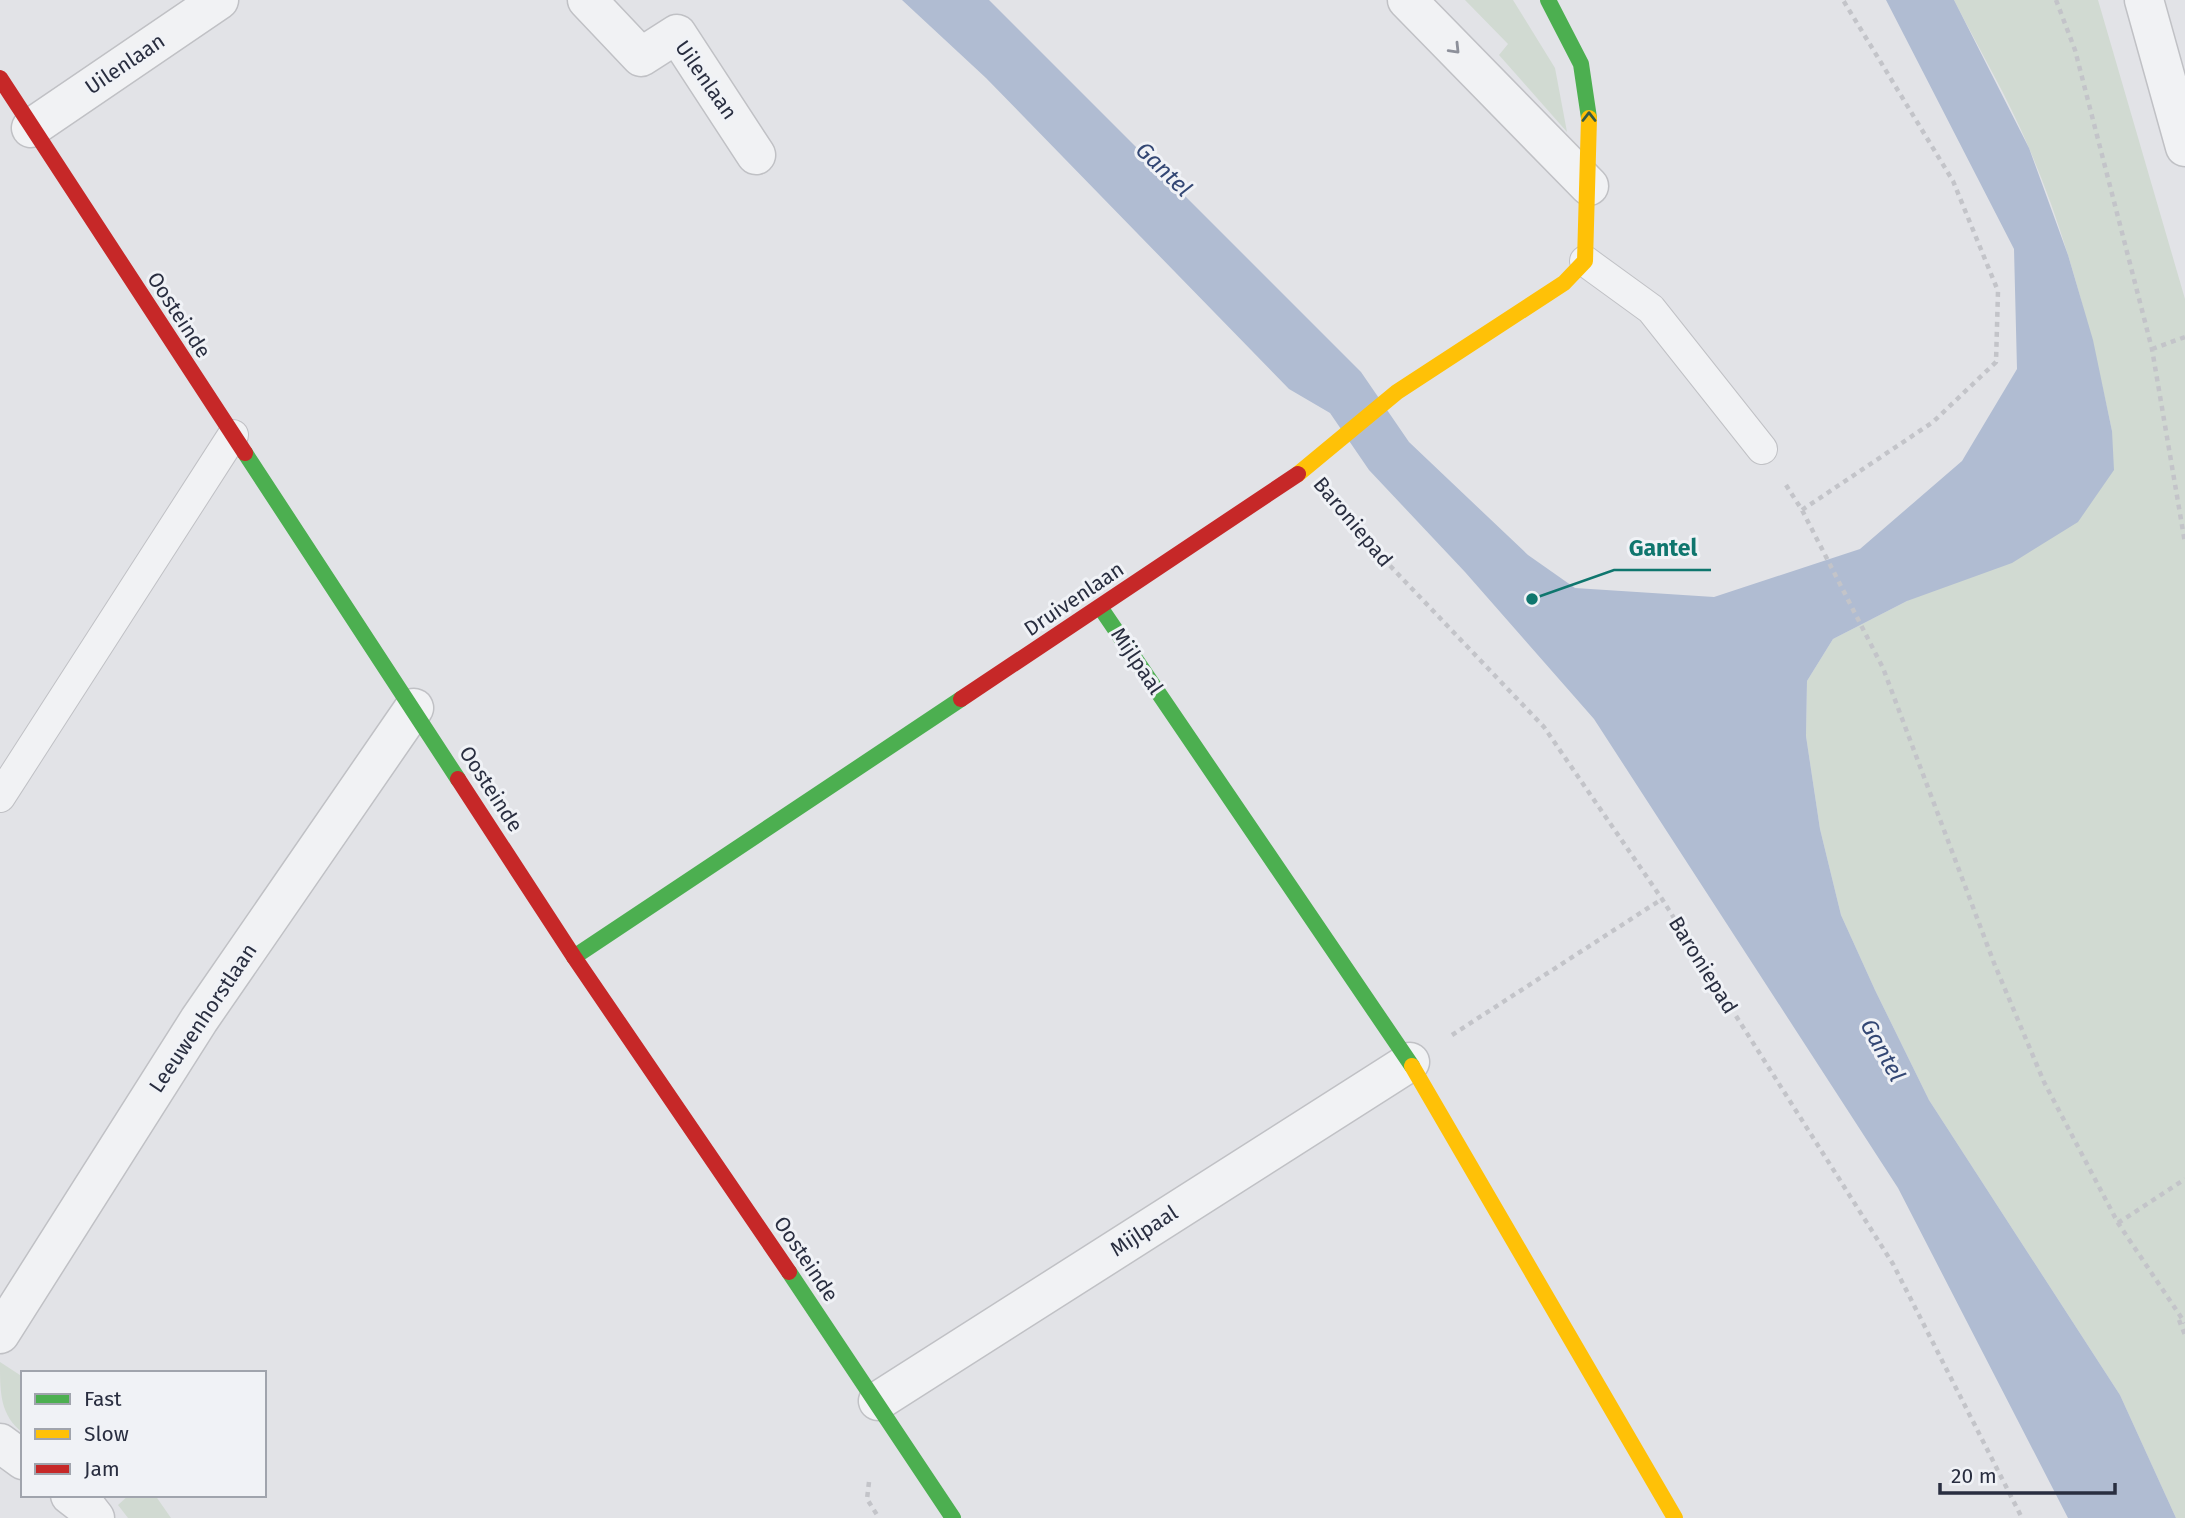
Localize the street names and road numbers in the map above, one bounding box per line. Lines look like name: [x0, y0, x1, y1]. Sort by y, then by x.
street label: Uilenlaan: [80, 28, 170, 100]
street label: Uilenlaan: [669, 35, 743, 125]
street label: Oosteinde: [142, 267, 216, 363]
street label: Baroniepad: [1308, 472, 1398, 572]
street label: Druivenlaan: [1019, 556, 1129, 642]
street label: Mijlpaal: [1105, 623, 1169, 699]
street label: Oosteinde: [454, 741, 528, 837]
street label: Baroniepad: [1663, 912, 1743, 1018]
street label: Leeuwenhorstlaan: [143, 938, 263, 1098]
street label: Mijlpaal: [1105, 1200, 1183, 1262]
street label: Oosteinde: [768, 1211, 844, 1307]

